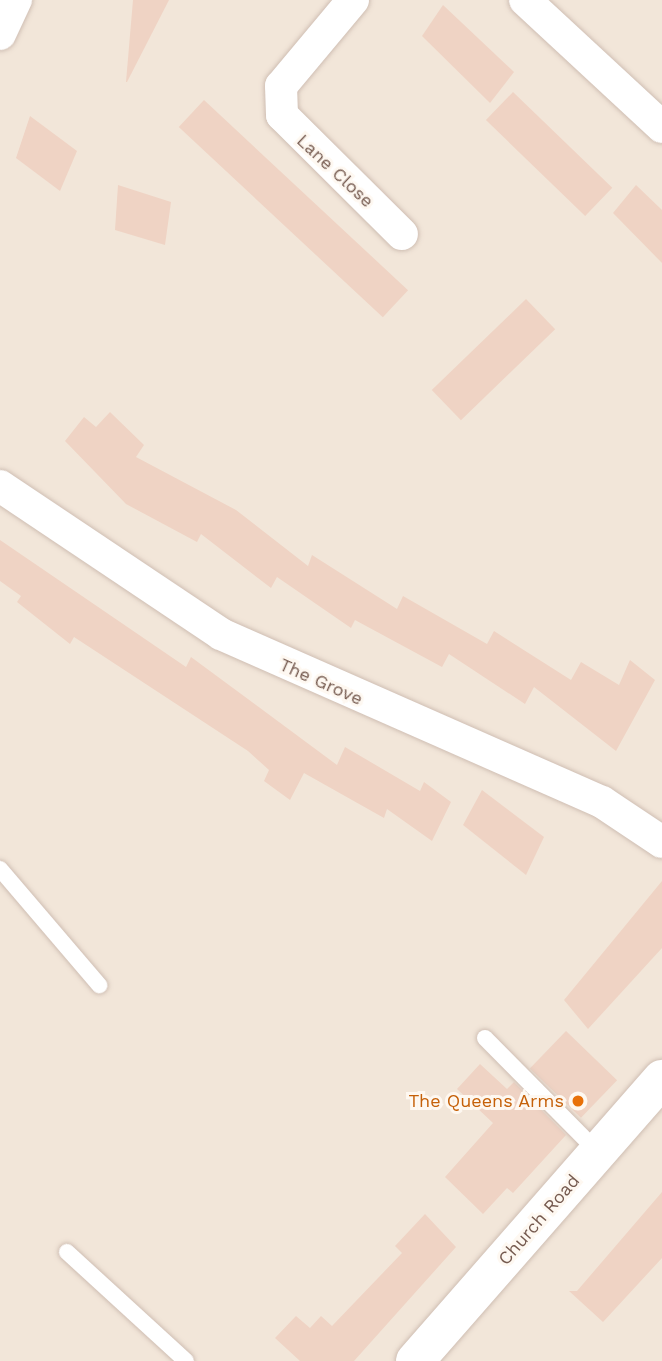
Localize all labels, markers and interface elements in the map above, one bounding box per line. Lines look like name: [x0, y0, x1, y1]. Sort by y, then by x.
street label: Lane Close: [292, 130, 378, 212]
street label: The Grove: [276, 654, 366, 710]
place label: The Queens Arms: [408, 1090, 564, 1112]
marker: The Queens Arms: [570, 1093, 586, 1109]
street label: Church Road: [494, 1170, 584, 1270]

